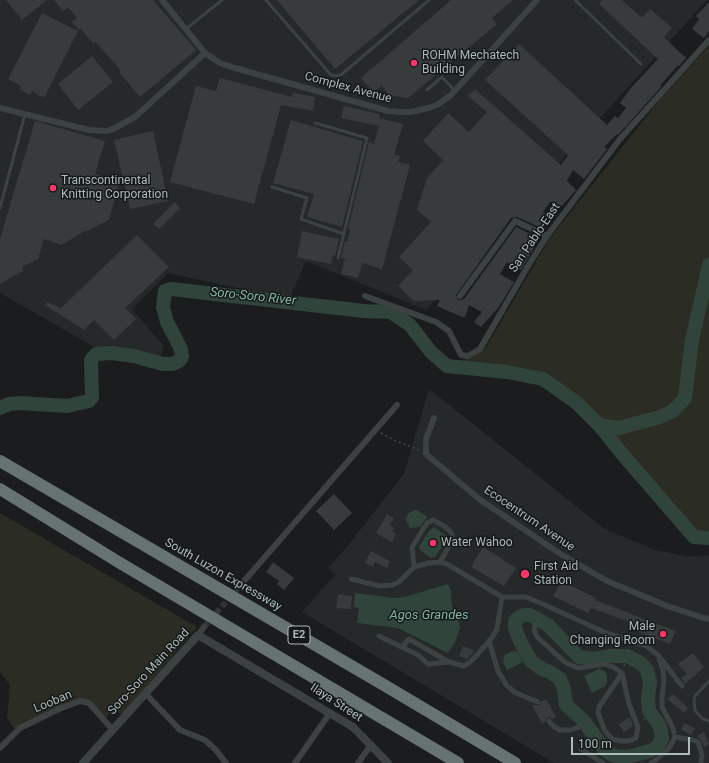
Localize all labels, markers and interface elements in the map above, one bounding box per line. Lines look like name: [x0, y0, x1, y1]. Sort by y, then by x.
place label: ROHM Mechatech Building: [422, 49, 519, 77]
marker: ROHM Mechatech Building: [409, 58, 419, 68]
street label: Complex Avenue: [303, 69, 393, 107]
place label: Transcontinental Knitting Corporation: [61, 174, 168, 202]
marker: Transcontinental Knitting Corporation: [48, 183, 58, 193]
street label: San Pablo-East: [507, 201, 563, 275]
water label: Soro-Soro River: [209, 285, 297, 309]
street label: Ecocentrum Avenue: [481, 483, 577, 555]
street label: South Luzon Expressway: [162, 536, 284, 614]
place label: Water Wahoo: [441, 536, 513, 550]
marker: Water Wahoo: [428, 538, 438, 548]
place label: First Aid Station: [534, 560, 578, 588]
marker: First Aid Station: [519, 568, 531, 580]
water label: Agos Grandes: [390, 608, 468, 624]
place label: Male Changing Room: [570, 620, 655, 648]
street label: Soro-Soro Main Road: [105, 626, 193, 718]
road number: E2: [288, 626, 310, 644]
marker: Male Changing Room: [658, 629, 668, 639]
street label: Ilaya Street: [307, 681, 365, 725]
street label: Looban: [32, 688, 74, 716]
scale bar: [573, 729, 692, 755]
text: 100 m: [578, 737, 612, 751]

